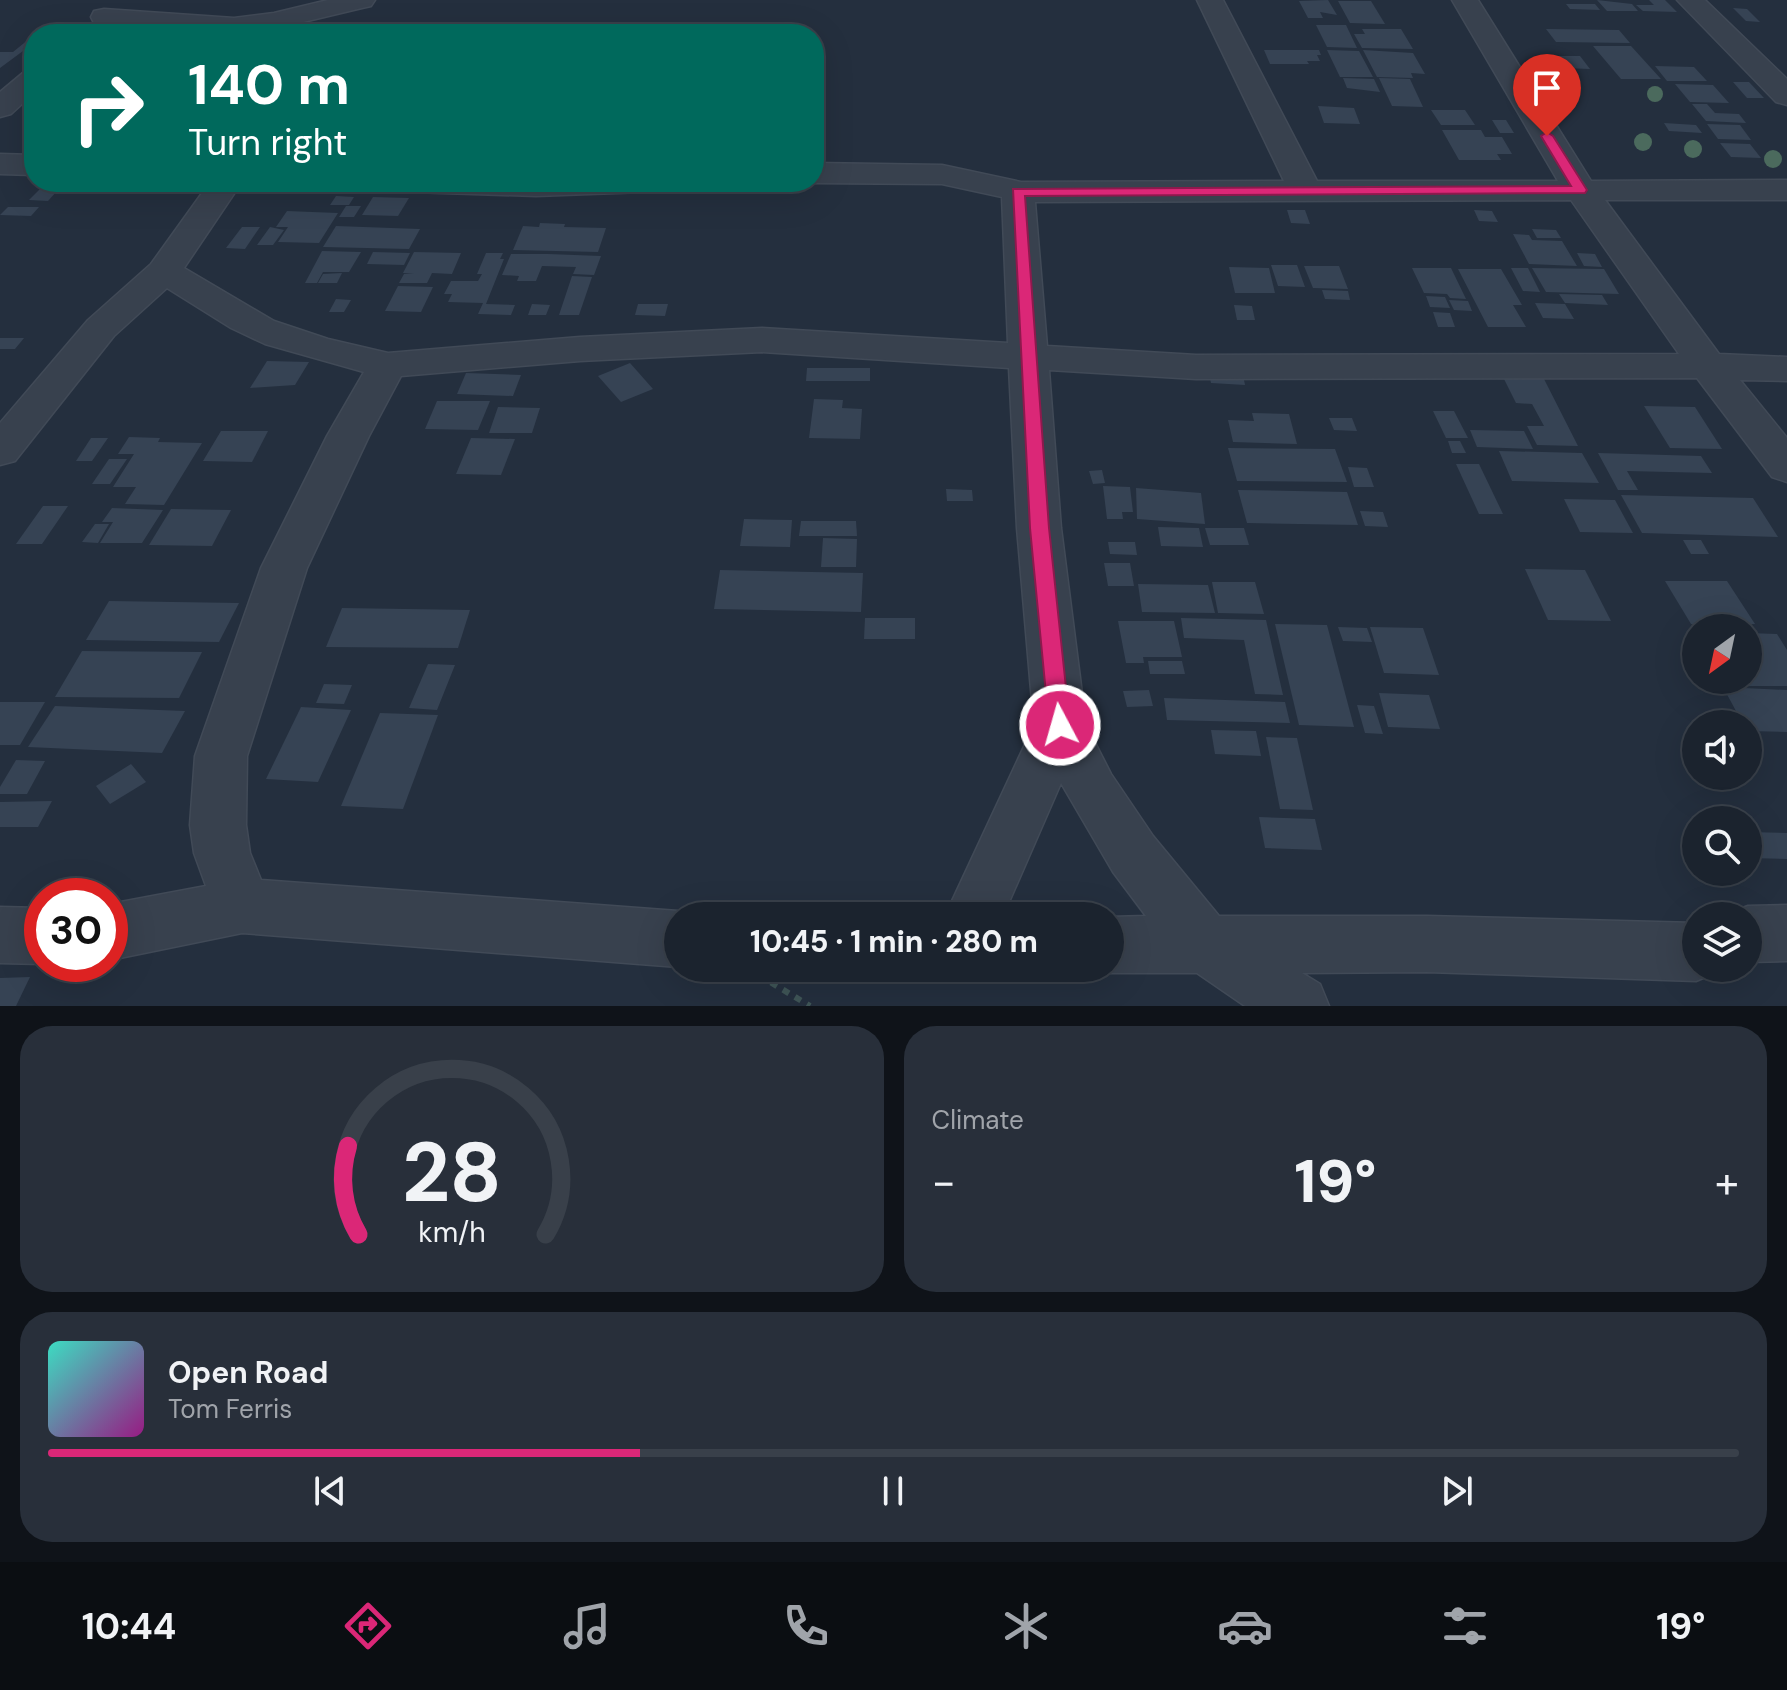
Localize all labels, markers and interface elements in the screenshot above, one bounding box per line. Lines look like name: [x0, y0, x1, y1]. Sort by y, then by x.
text: 140 m: [188, 48, 350, 121]
pin: [1513, 54, 1581, 136]
icon: right: [56, 56, 160, 160]
icon: arrive: [1525, 66, 1569, 110]
text: Turn right: [188, 119, 347, 166]
north arrow: [1682, 614, 1762, 694]
map controls: [1682, 614, 1762, 982]
position arrow: [1018, 683, 1102, 767]
button: sound: [1682, 710, 1762, 790]
button: search: [1682, 806, 1762, 886]
speed limit sign: 30: [24, 878, 128, 982]
button: layers: [1682, 902, 1762, 982]
text: 10:45 · 1 min · 280 m: [750, 922, 1038, 961]
text: Climate: [932, 1103, 1024, 1137]
text: 28: [402, 1118, 502, 1227]
text: 19°: [1294, 1142, 1376, 1221]
text: −: [932, 1153, 956, 1211]
text: +: [1715, 1153, 1739, 1211]
text: km/h: [418, 1214, 486, 1251]
text: Open Road: [168, 1353, 328, 1392]
text: Tom Ferris: [168, 1392, 292, 1426]
icon: previous: [308, 1469, 352, 1513]
icon: pause: [871, 1469, 915, 1513]
icon: next: [1435, 1469, 1479, 1513]
icon: directions: [340, 1598, 396, 1654]
icon: music: [559, 1598, 615, 1654]
icon: phone: [778, 1598, 834, 1654]
icon: climate: [998, 1598, 1054, 1654]
icon: car: [1217, 1598, 1273, 1654]
icon: filters: [1437, 1598, 1493, 1654]
text: 10:44: [82, 1603, 176, 1650]
text: 19°: [1656, 1603, 1705, 1650]

